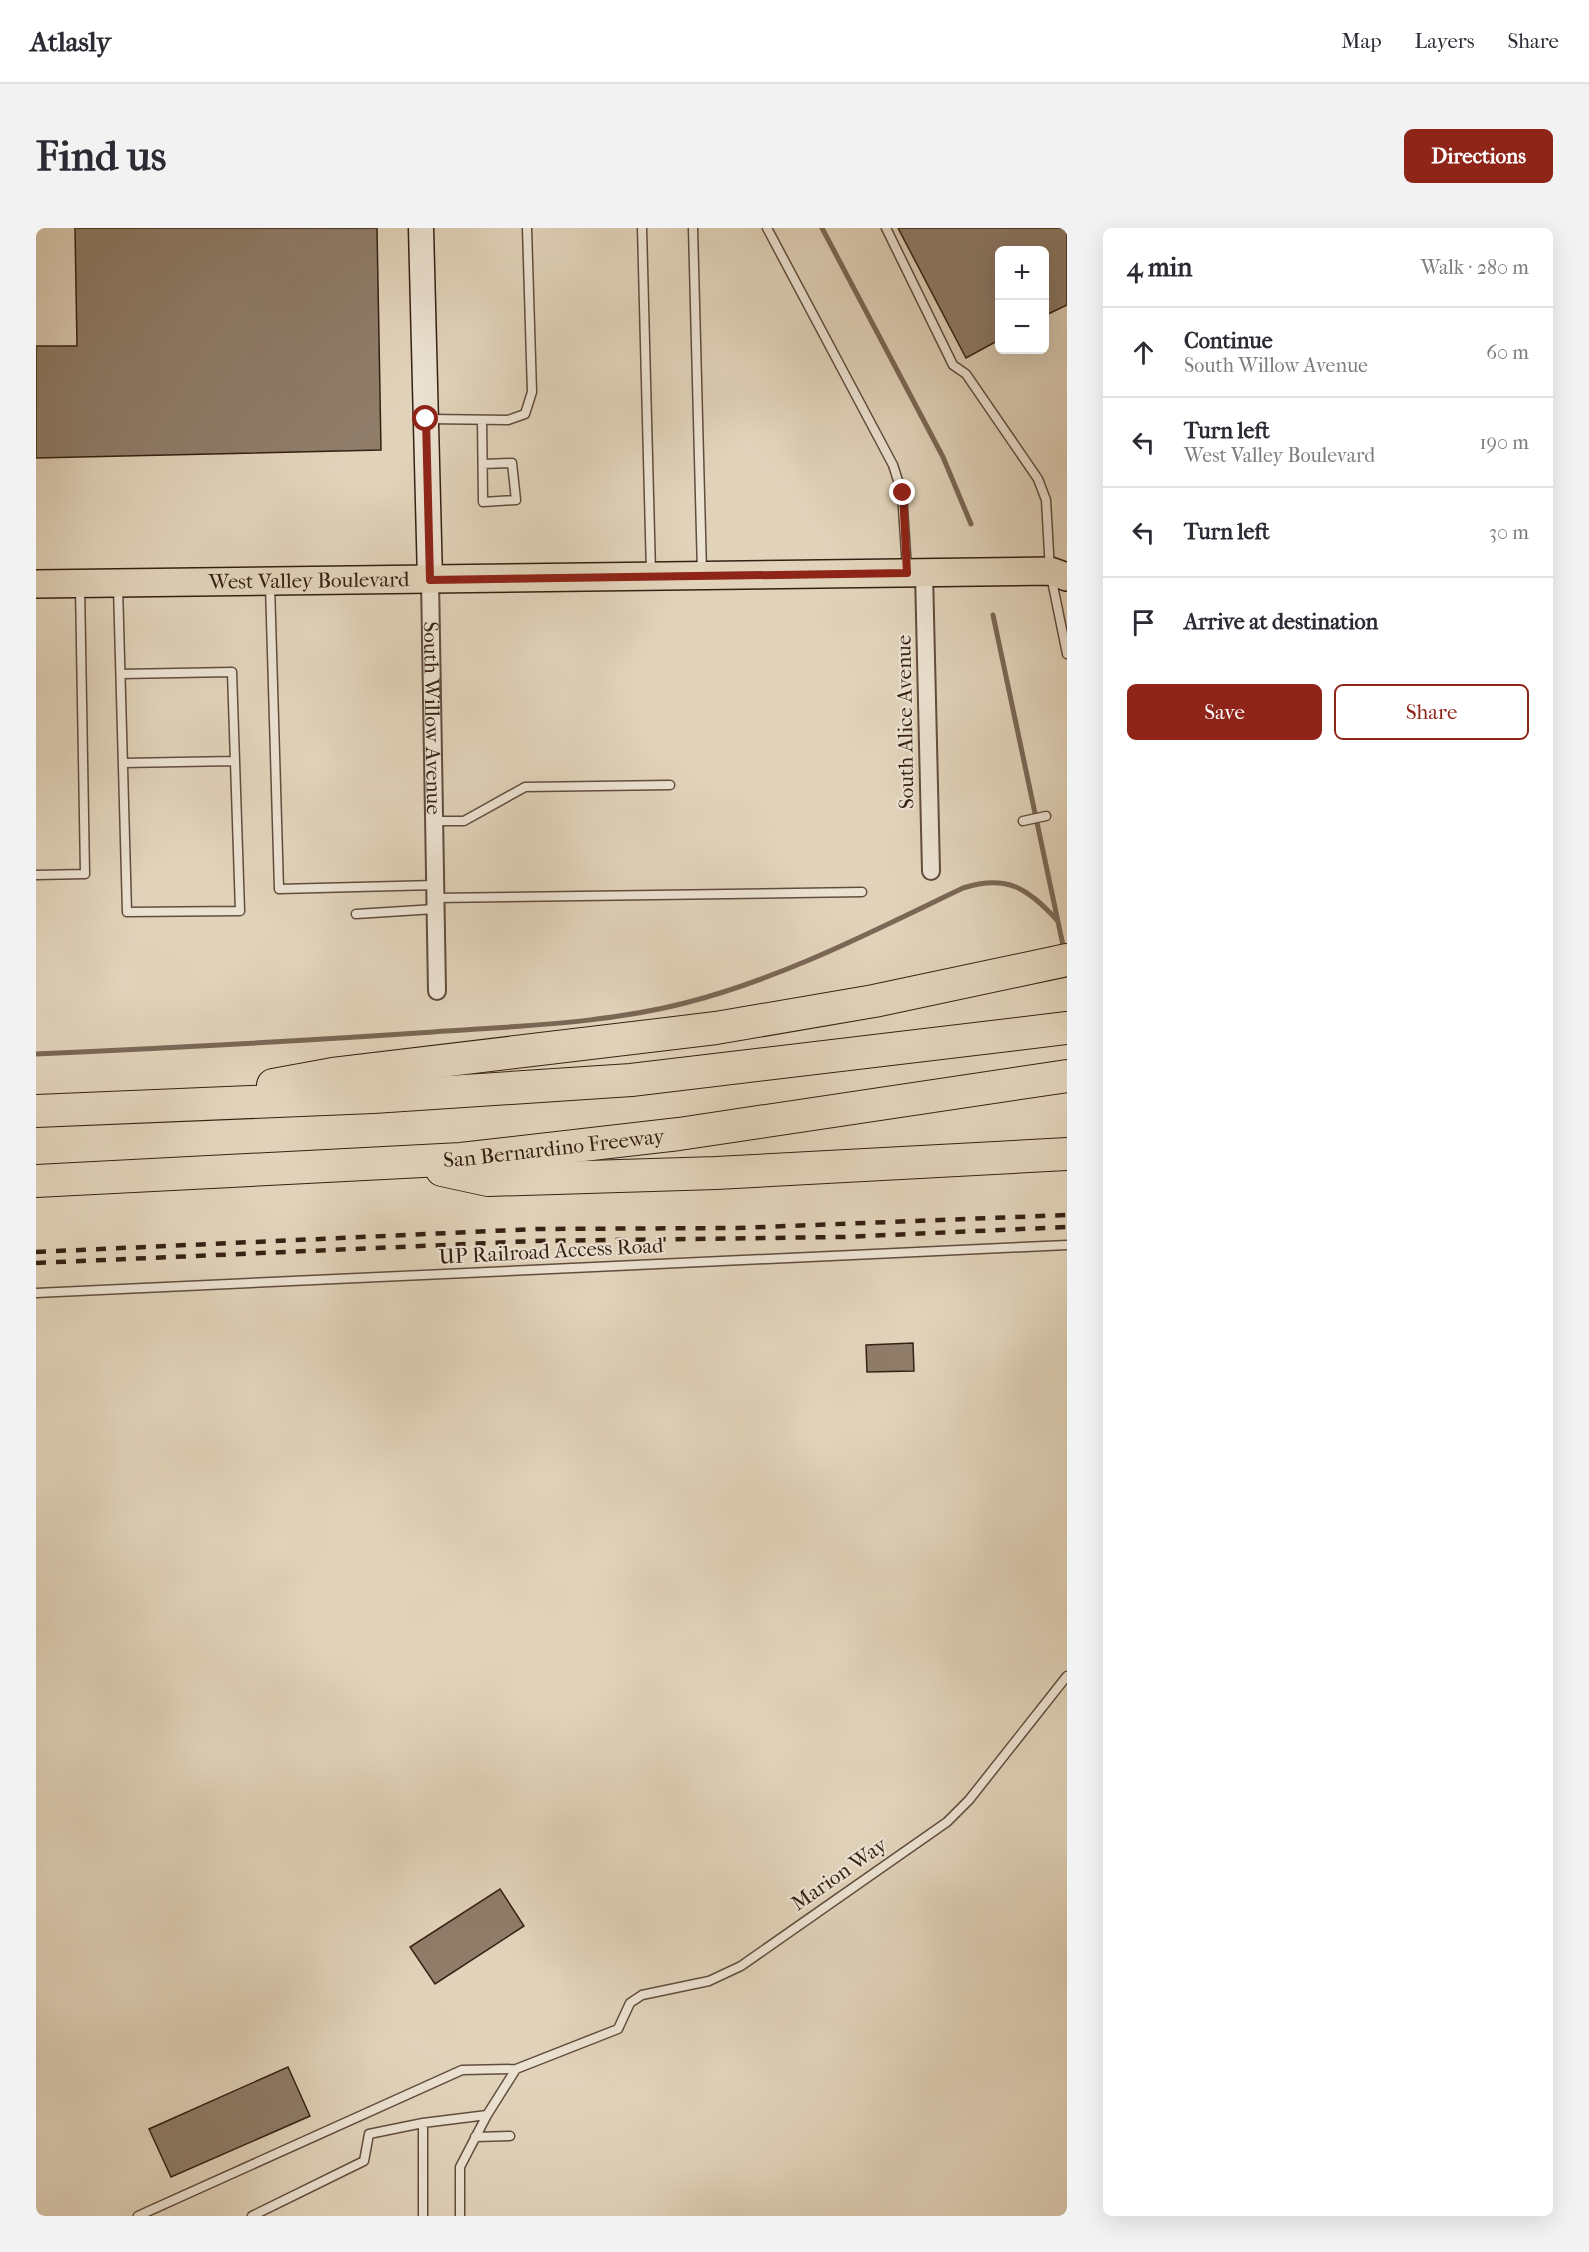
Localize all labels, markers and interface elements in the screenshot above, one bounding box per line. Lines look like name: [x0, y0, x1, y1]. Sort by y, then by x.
text: Atlasly: [30, 25, 111, 58]
text: Map: [1341, 29, 1382, 53]
text: Layers: [1415, 29, 1474, 53]
text: Share: [1507, 29, 1559, 53]
button: Directions: [1404, 129, 1553, 183]
text: Find us: [36, 132, 166, 181]
map controls: [995, 246, 1049, 354]
button: +: [995, 246, 1049, 300]
text: 4 min: [1127, 252, 1192, 283]
text: Walk · 280 m: [1421, 256, 1529, 279]
button: −: [995, 300, 1049, 354]
text: Continue: [1184, 328, 1273, 354]
icon: ahead: [1127, 336, 1160, 369]
text: 60 m: [1486, 341, 1529, 364]
text: South Willow Avenue: [1184, 354, 1368, 377]
route start: [412, 405, 438, 431]
text: Turn left: [1184, 418, 1270, 444]
icon: left: [1127, 426, 1160, 459]
text: 190 m: [1479, 431, 1529, 454]
text: West Valley Boulevard: [1184, 444, 1375, 467]
route end: [889, 479, 915, 505]
icon: left: [1127, 516, 1160, 549]
text: Turn left: [1184, 519, 1270, 545]
text: 30 m: [1489, 521, 1529, 544]
street label: West Valley Boulevard: [207, 567, 410, 594]
icon: arrive: [1127, 606, 1160, 639]
text: Arrive at destination: [1184, 609, 1378, 635]
street label: South Willow Avenue: [419, 621, 446, 815]
street label: South Alice Avenue: [891, 635, 919, 809]
button: Save: [1127, 684, 1322, 740]
button: Share: [1334, 684, 1529, 740]
street label: San Bernardino Freeway: [443, 1124, 667, 1172]
street label: UP Railroad Access Road: [438, 1233, 665, 1269]
street label: Marion Way: [787, 1832, 892, 1916]

